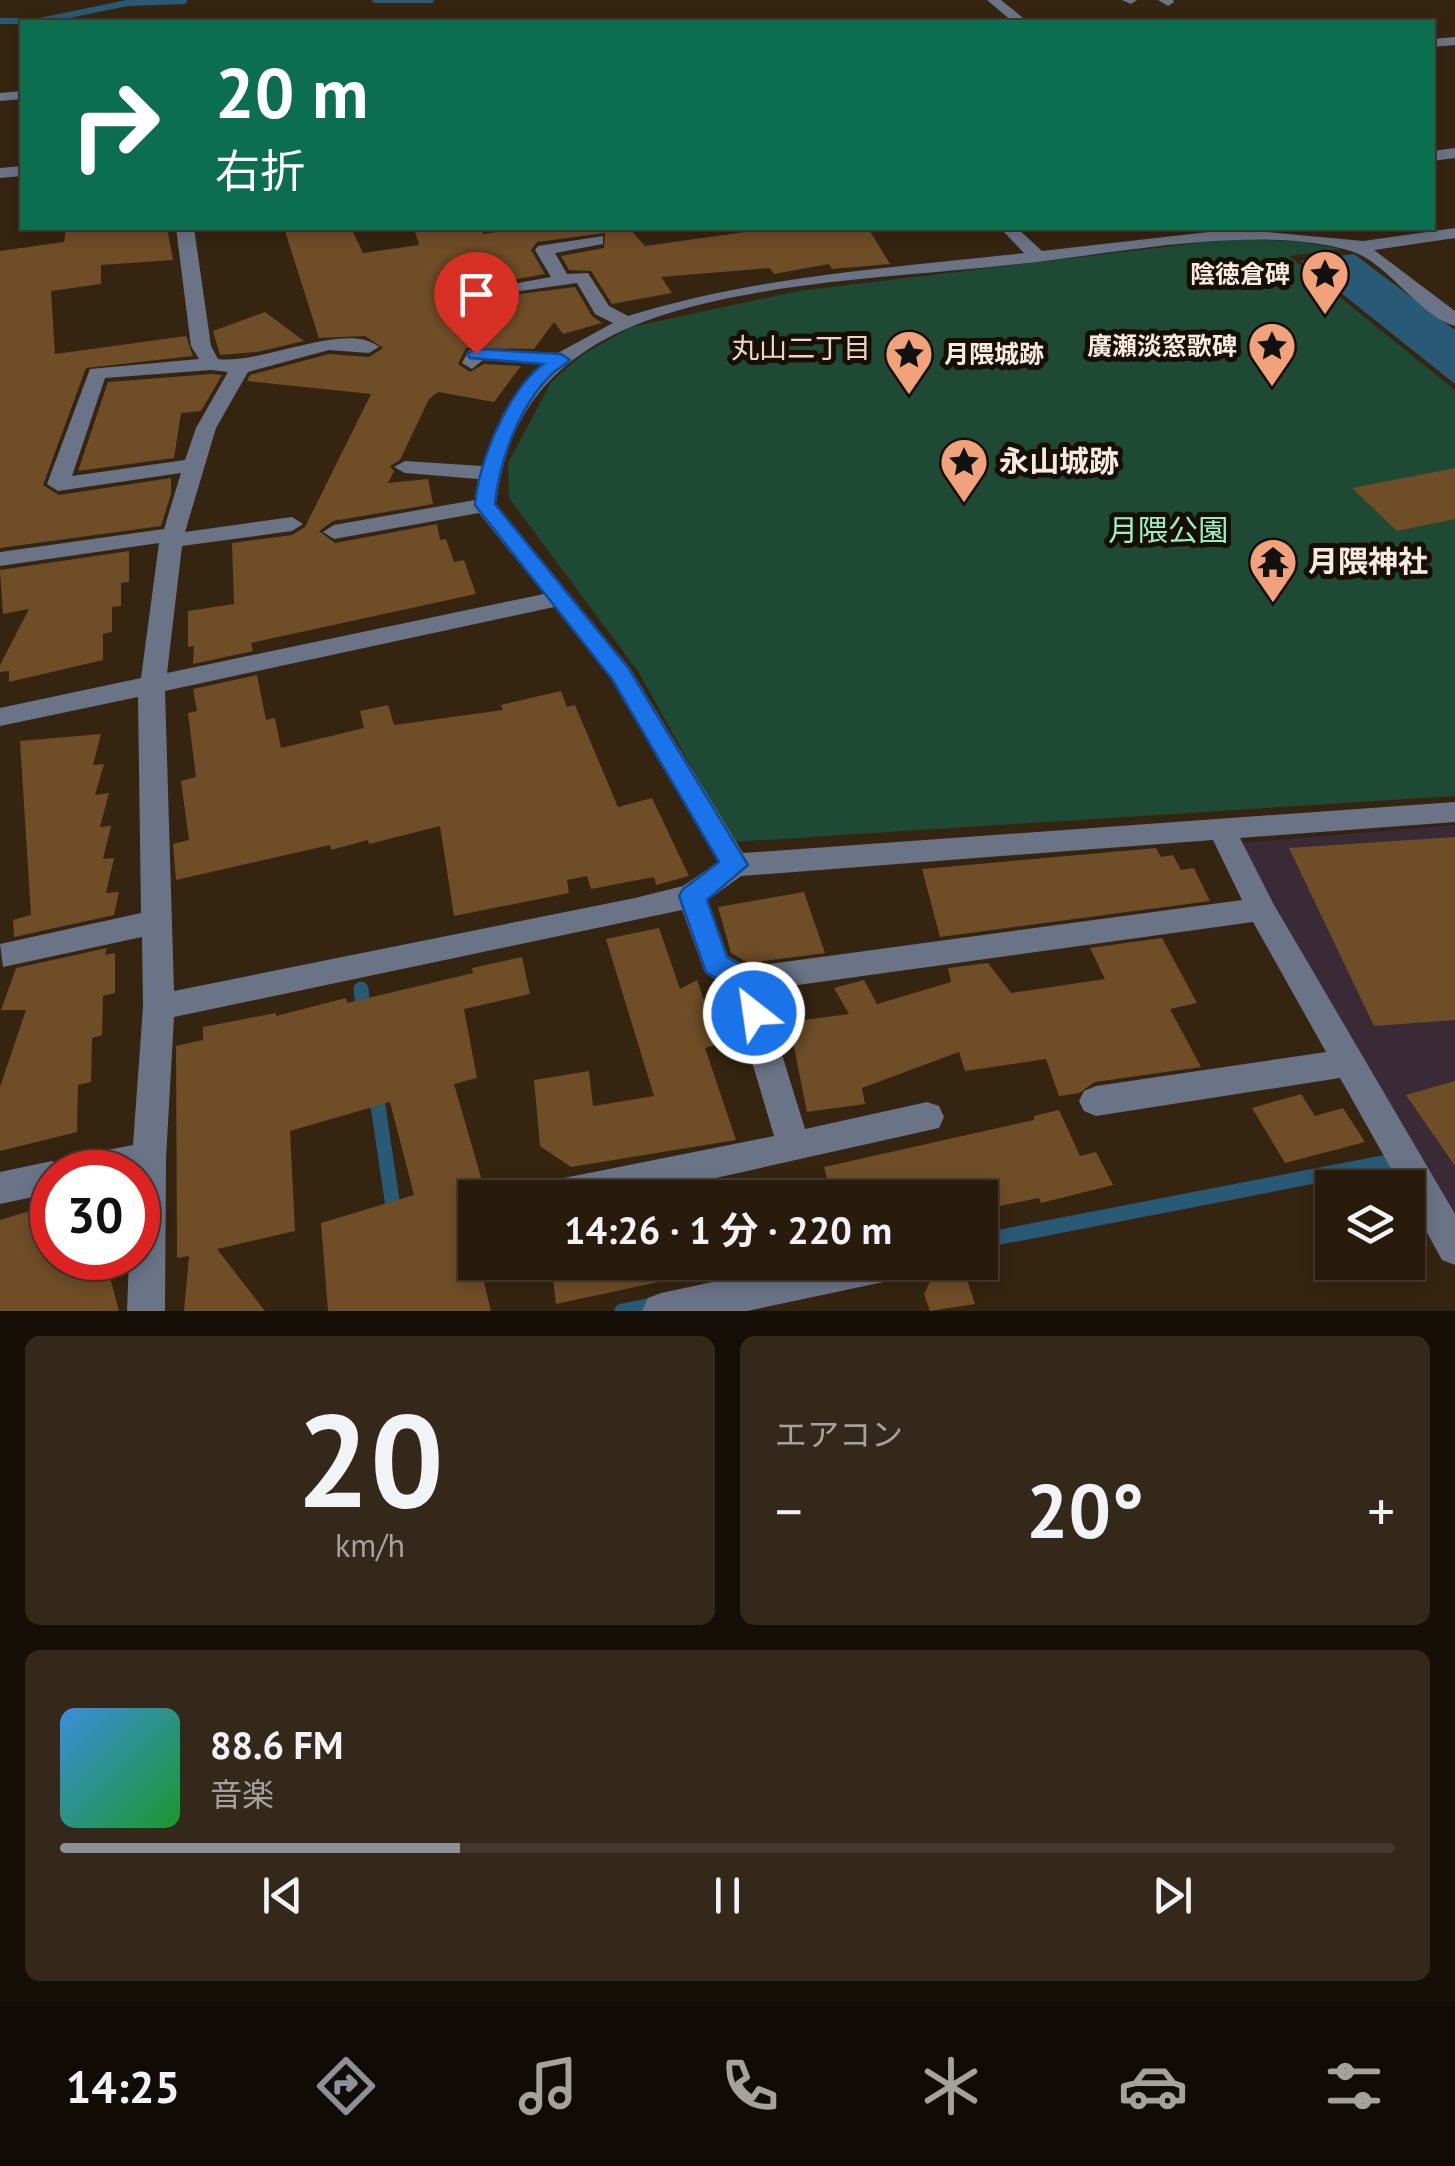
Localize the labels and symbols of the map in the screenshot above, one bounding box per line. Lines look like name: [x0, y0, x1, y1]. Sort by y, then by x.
place icon: 陰徳倉碑: [1299, 248, 1351, 316]
pin: [434, 252, 519, 355]
place label: 陰徳倉碑: [1190, 258, 1290, 290]
place icon: 廣瀬淡窓歌碑: [1246, 320, 1298, 388]
place icon: 月隈城跡: [883, 328, 935, 396]
district label: 丸山二丁目: [731, 329, 871, 366]
place label: 廣瀬淡窓歌碑: [1087, 330, 1237, 362]
place label: 月隈城跡: [944, 338, 1044, 370]
place icon: 永山城跡: [938, 436, 990, 504]
place label: 永山城跡: [999, 441, 1119, 480]
park label: 月隈公園: [1108, 510, 1228, 549]
temple icon: 月隈神社: [1247, 536, 1299, 604]
place label: 月隈神社: [1308, 541, 1428, 580]
position arrow: [702, 961, 806, 1065]
speed limit sign: 30: [30, 1150, 160, 1280]

